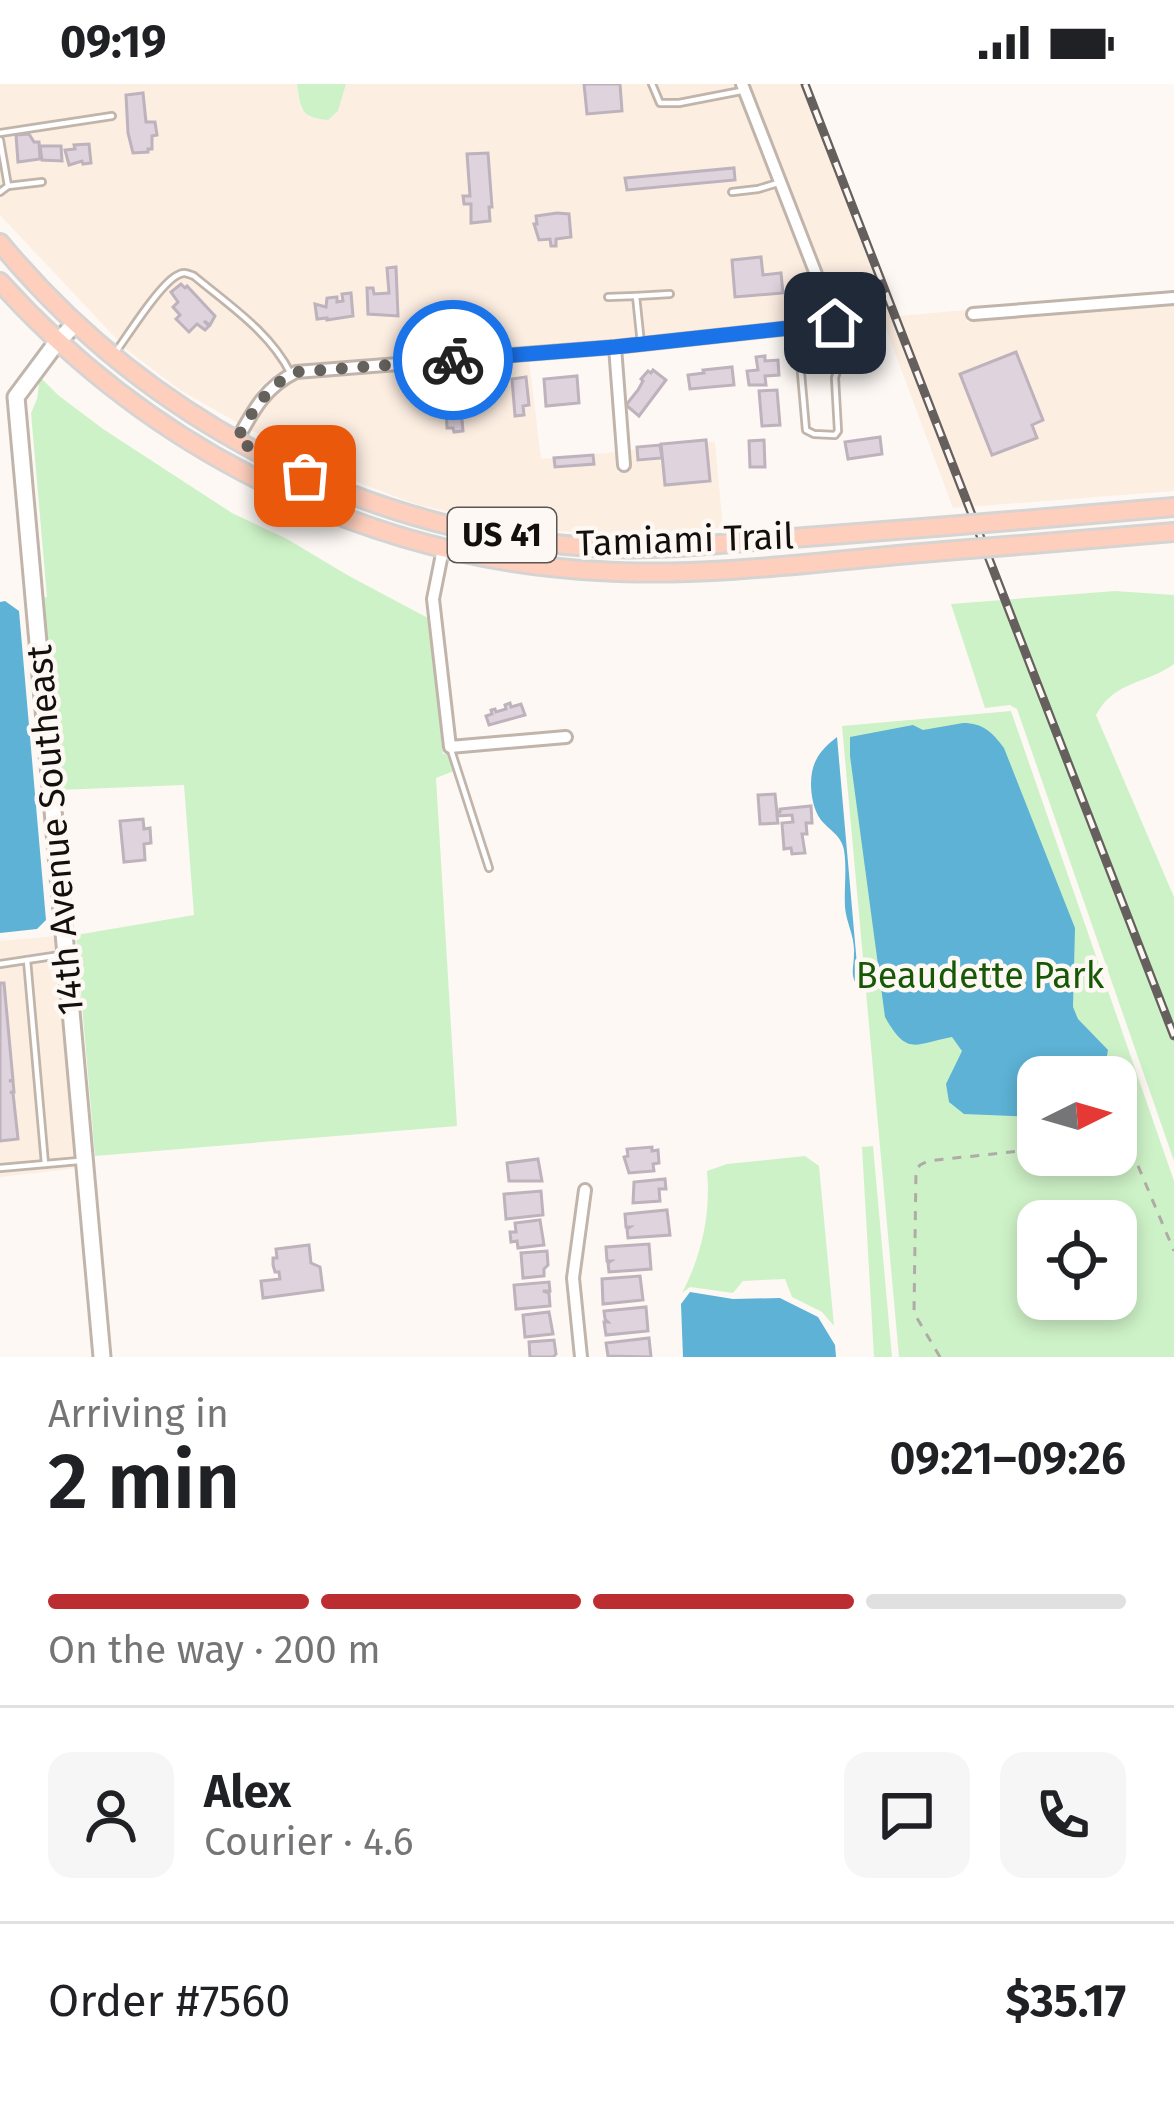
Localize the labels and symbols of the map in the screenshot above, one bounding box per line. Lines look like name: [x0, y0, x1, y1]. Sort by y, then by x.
pin: [784, 272, 886, 374]
courier: [393, 300, 513, 420]
pin: [254, 425, 356, 527]
road number: US 41: [448, 508, 556, 562]
street label: Tamiami Trail: [575, 514, 795, 566]
street label: 14th Avenue Southeast: [17, 643, 93, 1017]
park label: Beaudette Park: [856, 954, 1105, 998]
north arrow: [1017, 1056, 1137, 1176]

